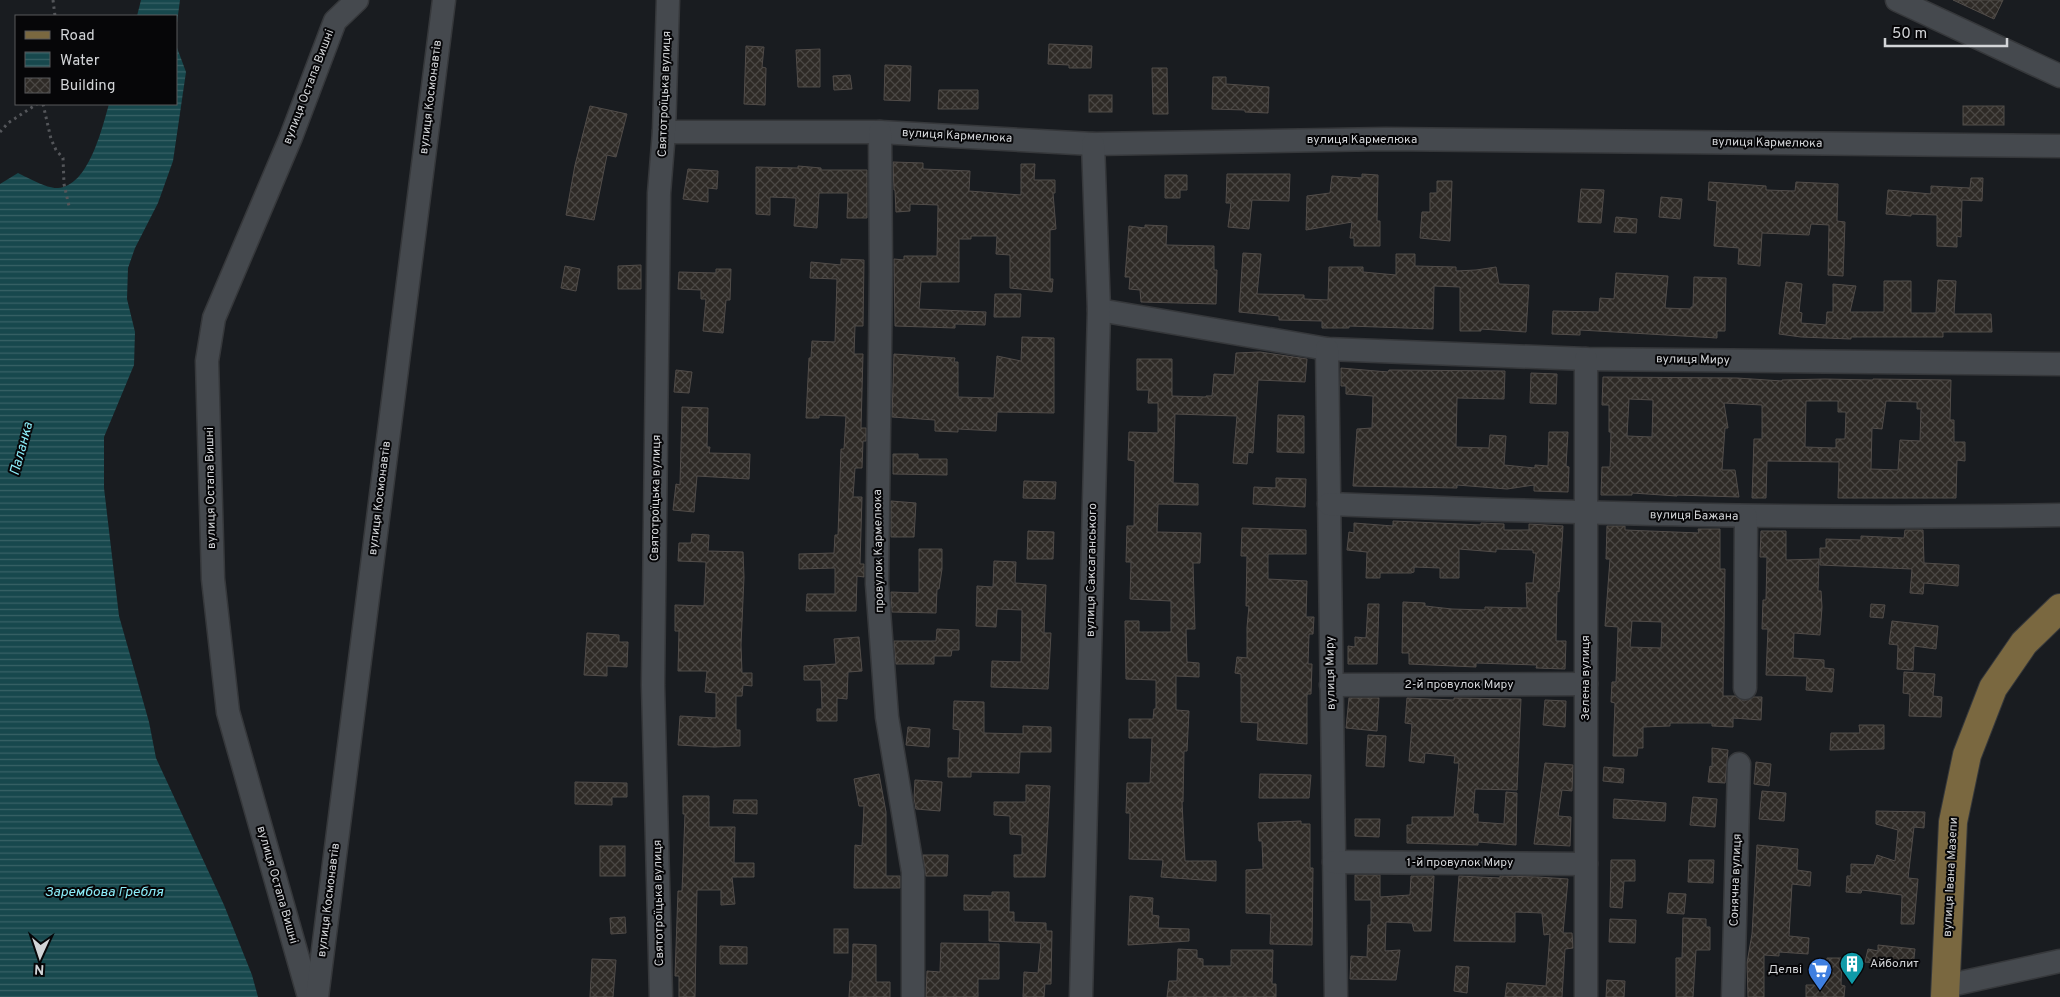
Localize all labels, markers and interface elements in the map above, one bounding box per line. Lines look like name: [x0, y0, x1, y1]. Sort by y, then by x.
legend: [15, 15, 178, 105]
scale bar: [1885, 15, 2008, 47]
text: 50 m: [1892, 25, 1927, 44]
text: Road: [60, 27, 95, 46]
street label: вулиця Остапа Вишні: [280, 27, 338, 147]
street label: Святотроїцька вулиця: [655, 31, 675, 157]
street label: вулиця Космонавтів: [416, 39, 446, 155]
text: Water: [60, 52, 100, 71]
text: Building: [60, 77, 115, 96]
street label: вулиця Кармелюка: [901, 125, 1013, 147]
street label: вулиця Кармелюка: [1307, 132, 1417, 148]
street label: вулиця Кармелюка: [1712, 134, 1822, 152]
street label: вулиця Миру: [1656, 351, 1730, 369]
water label: Паланка: [7, 420, 38, 478]
street label: вулиця Остапа Вишні: [202, 427, 220, 549]
street label: Святотроїцька вулиця: [647, 435, 665, 561]
street label: вулиця Космонавтів: [365, 440, 395, 556]
street label: провулок Кармелюка: [870, 489, 888, 613]
street label: вулиця Саксаганського: [1083, 503, 1101, 637]
street label: вулиця Бажана: [1650, 507, 1738, 525]
street label: Зелена вулиця: [1578, 635, 1594, 721]
street label: вулиця Миру: [1322, 636, 1340, 710]
street label: 2-й провулок Миру: [1404, 677, 1514, 693]
street label: вулиця Івана Мазепи: [1940, 817, 1962, 937]
street label: вулиця Остапа Вишні: [253, 824, 301, 946]
street label: Сонячна вулиця: [1726, 833, 1746, 927]
street label: Святотроїцька вулиця: [650, 840, 668, 966]
street label: вулиця Космонавтів: [314, 842, 344, 958]
street label: 1-й провулок Миру: [1407, 855, 1513, 871]
water label: Зарембова Гребля: [45, 884, 164, 901]
north arrow: [15, 932, 65, 982]
building icon: Айболит: [1839, 951, 1865, 985]
place label: Айболит: [1870, 956, 1919, 972]
supermarket icon: Делві: [1807, 957, 1833, 991]
text: N: [34, 960, 45, 977]
place label: Делві: [1768, 962, 1802, 978]

